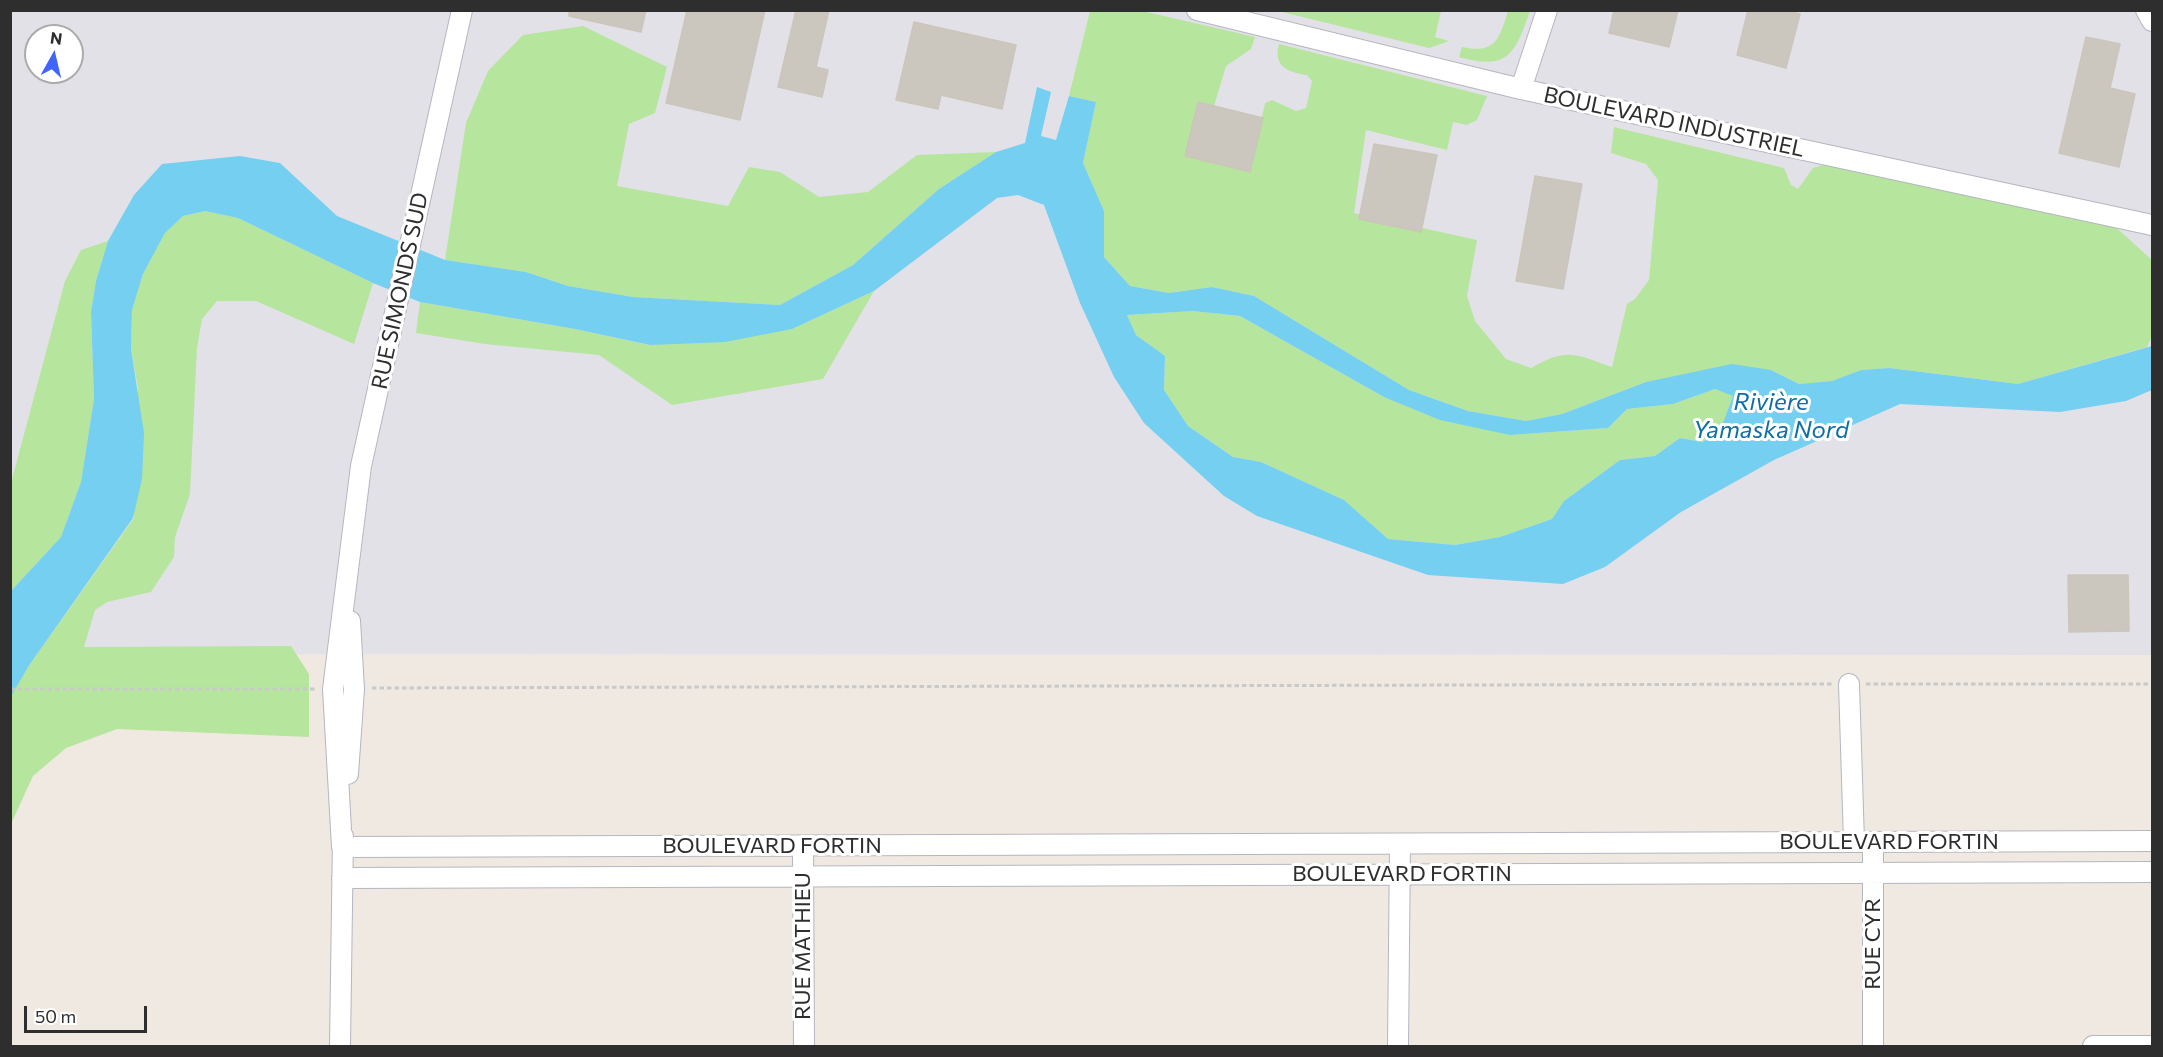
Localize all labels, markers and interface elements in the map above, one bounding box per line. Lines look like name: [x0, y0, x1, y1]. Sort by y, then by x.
north arrow: [24, 24, 84, 84]
text: N: [49, 27, 64, 48]
street label: BOULEVARD INDUSTRIEL: [1541, 81, 1807, 163]
street label: RUE SIMONDS SUD: [366, 190, 434, 392]
water label: Rivière Yamaska Nord: [1693, 388, 1849, 444]
street label: BOULEVARD FORTIN: [1779, 829, 1999, 855]
street label: BOULEVARD FORTIN: [662, 833, 882, 859]
street label: BOULEVARD FORTIN: [1292, 861, 1512, 887]
street label: RUE MATHIEU: [790, 872, 816, 1020]
street label: RUE CYR: [1860, 898, 1886, 990]
scale bar: [27, 994, 150, 1032]
text: 50 m: [35, 1005, 76, 1027]

